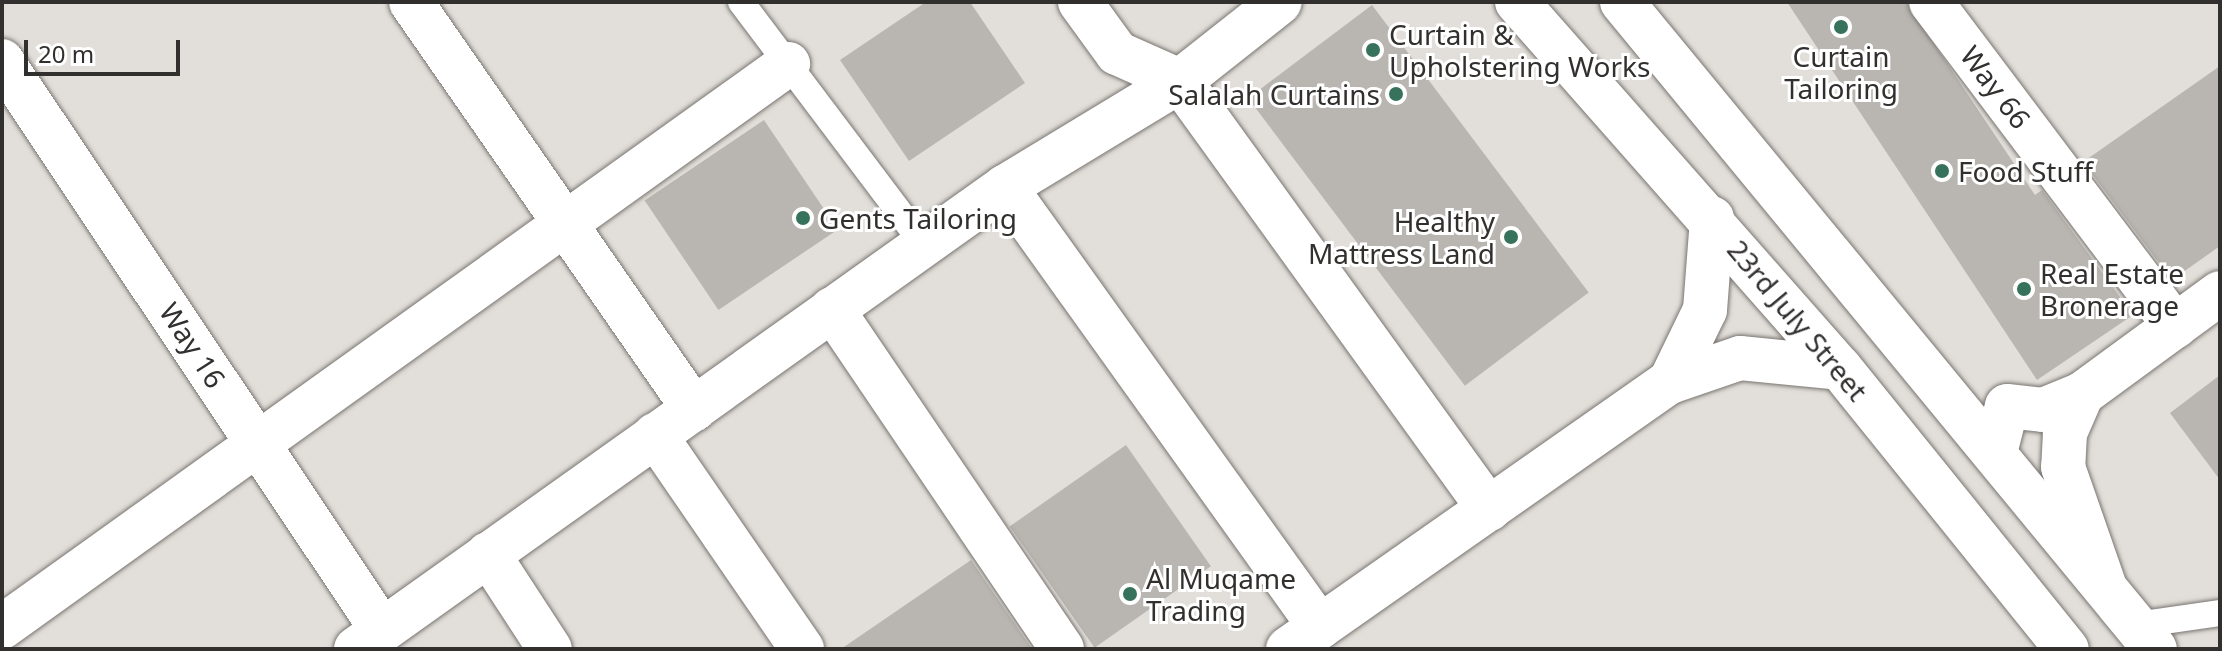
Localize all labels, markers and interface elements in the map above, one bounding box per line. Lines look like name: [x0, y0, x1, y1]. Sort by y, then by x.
place label: Curtain & Upholstering Works: [1389, 17, 1650, 83]
marker: Curtain Tailoring: [1832, 18, 1850, 36]
scale bar: [28, 24, 184, 74]
text: 20 m: [38, 37, 94, 70]
place label: Curtain Tailoring: [1784, 39, 1898, 105]
street label: Way 66: [1954, 39, 2038, 135]
marker: Curtain & Upholstering Works: [1364, 41, 1382, 59]
place label: Salalah Curtains: [1168, 77, 1380, 111]
marker: Salalah Curtains: [1387, 85, 1405, 103]
place label: Food Stuff: [1958, 154, 2093, 188]
marker: Food Stuff: [1933, 162, 1951, 180]
place label: Gents Tailoring: [819, 201, 1017, 235]
place label: Healthy Mattress Land: [1308, 204, 1495, 270]
marker: Gents Tailoring: [794, 209, 812, 227]
marker: Healthy Mattress Land: [1502, 228, 1520, 246]
street label: 23rd July Street: [1721, 233, 1875, 407]
place label: Real Estate Bronerage: [2040, 256, 2184, 322]
marker: Real Estate Bronerage: [2015, 280, 2033, 298]
street label: Way 16: [153, 296, 233, 394]
place label: Al Muqame Trading: [1146, 561, 1296, 627]
marker: Al Muqame Trading: [1121, 585, 1139, 603]

